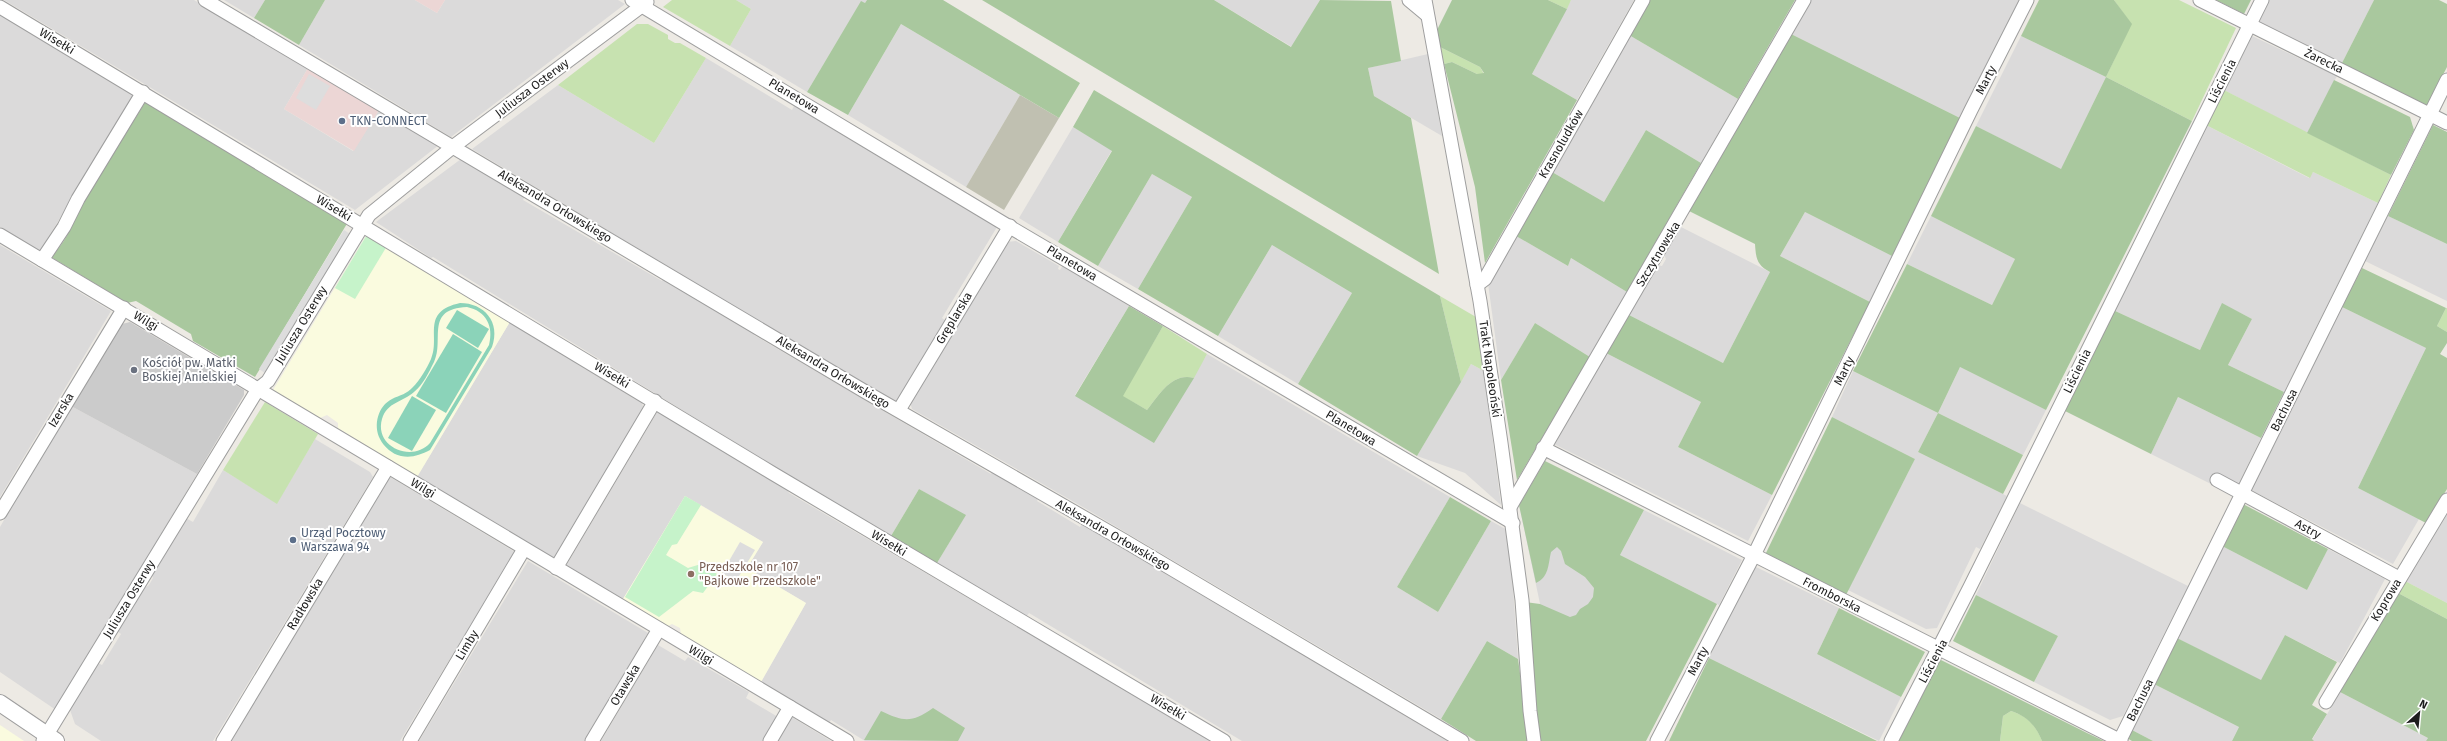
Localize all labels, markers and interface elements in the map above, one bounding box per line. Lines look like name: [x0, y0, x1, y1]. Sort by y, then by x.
street label: Wisełki: [37, 25, 77, 57]
street label: Żarecka: [2302, 45, 2346, 76]
street label: Juliusza Osterwy: [492, 56, 572, 120]
street label: Liścienia: [2205, 57, 2239, 105]
street label: Marty: [1973, 63, 1999, 97]
street label: Planetowa: [766, 75, 822, 117]
street label: Krasnoludków: [1536, 107, 1586, 181]
place label: TKN-CONNECT: [350, 114, 427, 128]
marker: TKN-CONNECT: [337, 116, 347, 126]
street label: Aleksandra Orłowskiego: [496, 167, 614, 245]
street label: Wisełki: [314, 192, 354, 224]
street label: Szczytnowska: [1633, 219, 1683, 289]
street label: Planetowa: [1044, 242, 1100, 284]
street label: Juliusza Osterwy: [272, 283, 330, 367]
street label: Gręplarska: [933, 290, 975, 346]
street label: Wilgi: [131, 308, 161, 334]
street label: Trakt Napoleoński: [1476, 319, 1504, 419]
street label: Aleksandra Orłowskiego: [774, 333, 892, 411]
street label: Liścienia: [2060, 347, 2094, 395]
street label: Marty: [1831, 354, 1857, 388]
place label: Kościół pw. Matki Boskiej Anielskiej: [142, 356, 237, 384]
street label: Wisełki: [592, 359, 632, 391]
marker: Kościół pw. Matki Boskiej Anielskiej: [129, 365, 139, 375]
street label: Bachusa: [2268, 386, 2300, 434]
street label: Izerska: [45, 390, 77, 430]
street label: Planetowa: [1323, 407, 1379, 449]
street label: Wilgi: [408, 475, 438, 501]
street label: Aleksandra Orłowskiego: [1053, 496, 1173, 574]
street label: Astry: [2293, 516, 2323, 542]
place label: Urząd Pocztowy Warszawa 94: [301, 526, 386, 554]
street label: Wisełki: [869, 527, 909, 559]
marker: Urząd Pocztowy Warszawa 94: [288, 535, 298, 545]
street label: Juliusza Osterwy: [100, 557, 158, 641]
place label: Przedszkole nr 107 "Bajkowe Przedszkole": [699, 560, 821, 588]
marker: Przedszkole nr 107 "Bajkowe Przedszkole": [686, 569, 696, 579]
street label: Fromborska: [1800, 574, 1864, 616]
street label: Radłowska: [284, 575, 326, 633]
street label: Koprowa: [2368, 576, 2404, 624]
street label: Limby: [453, 627, 481, 663]
street label: Liścienia: [1916, 637, 1950, 685]
street label: Wilgi: [686, 642, 716, 668]
street label: Marty: [1685, 644, 1711, 678]
street label: Otawska: [607, 662, 643, 708]
street label: Bachusa: [2124, 676, 2156, 724]
street label: Wisełki: [1148, 691, 1188, 723]
north arrow: [2399, 693, 2439, 733]
text: N: [2417, 697, 2430, 712]

